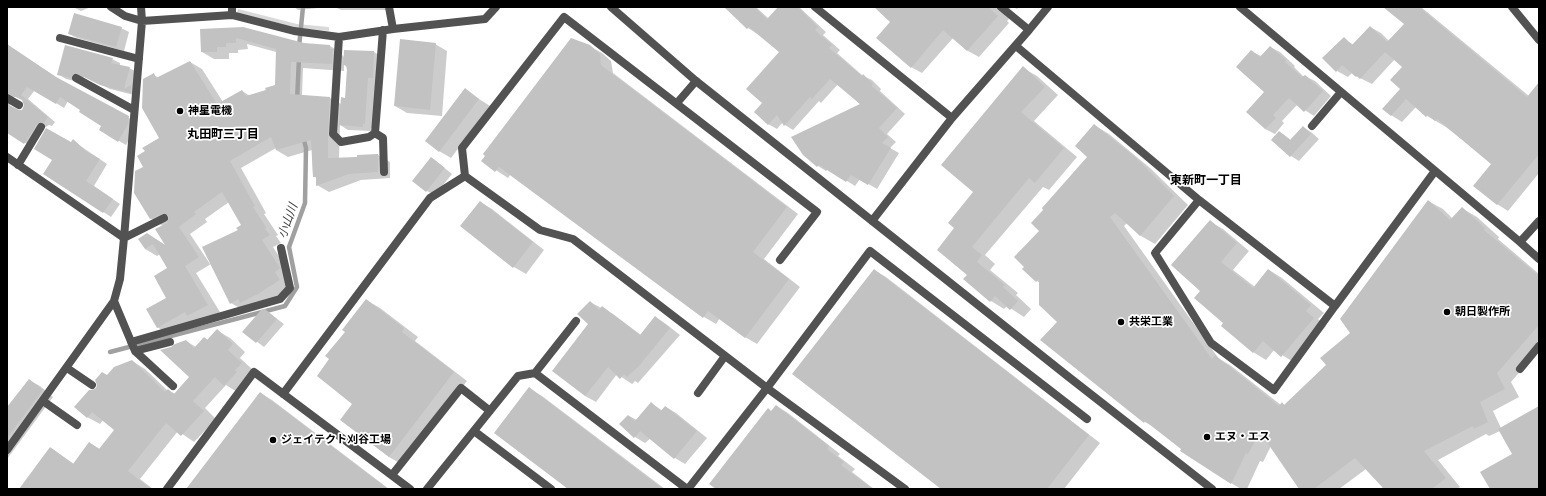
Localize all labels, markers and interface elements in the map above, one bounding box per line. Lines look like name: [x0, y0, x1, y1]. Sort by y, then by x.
place label: 神星電機: [188, 104, 232, 118]
marker: 神星電機: [175, 106, 185, 116]
district label: 丸田町三丁目: [187, 127, 259, 141]
district label: 東新町一丁目: [1170, 173, 1242, 187]
water label: 小山川: [275, 202, 301, 240]
place label: 朝日製作所: [1455, 305, 1510, 319]
marker: 朝日製作所: [1442, 307, 1452, 317]
place label: 共栄工業: [1129, 315, 1173, 329]
marker: 共栄工業: [1116, 317, 1126, 327]
place label: エヌ・エス: [1215, 430, 1270, 444]
marker: エヌ・エス: [1202, 432, 1212, 442]
place label: ジェイテクト刈谷工場: [281, 433, 391, 447]
marker: ジェイテクト刈谷工場: [268, 435, 278, 445]

